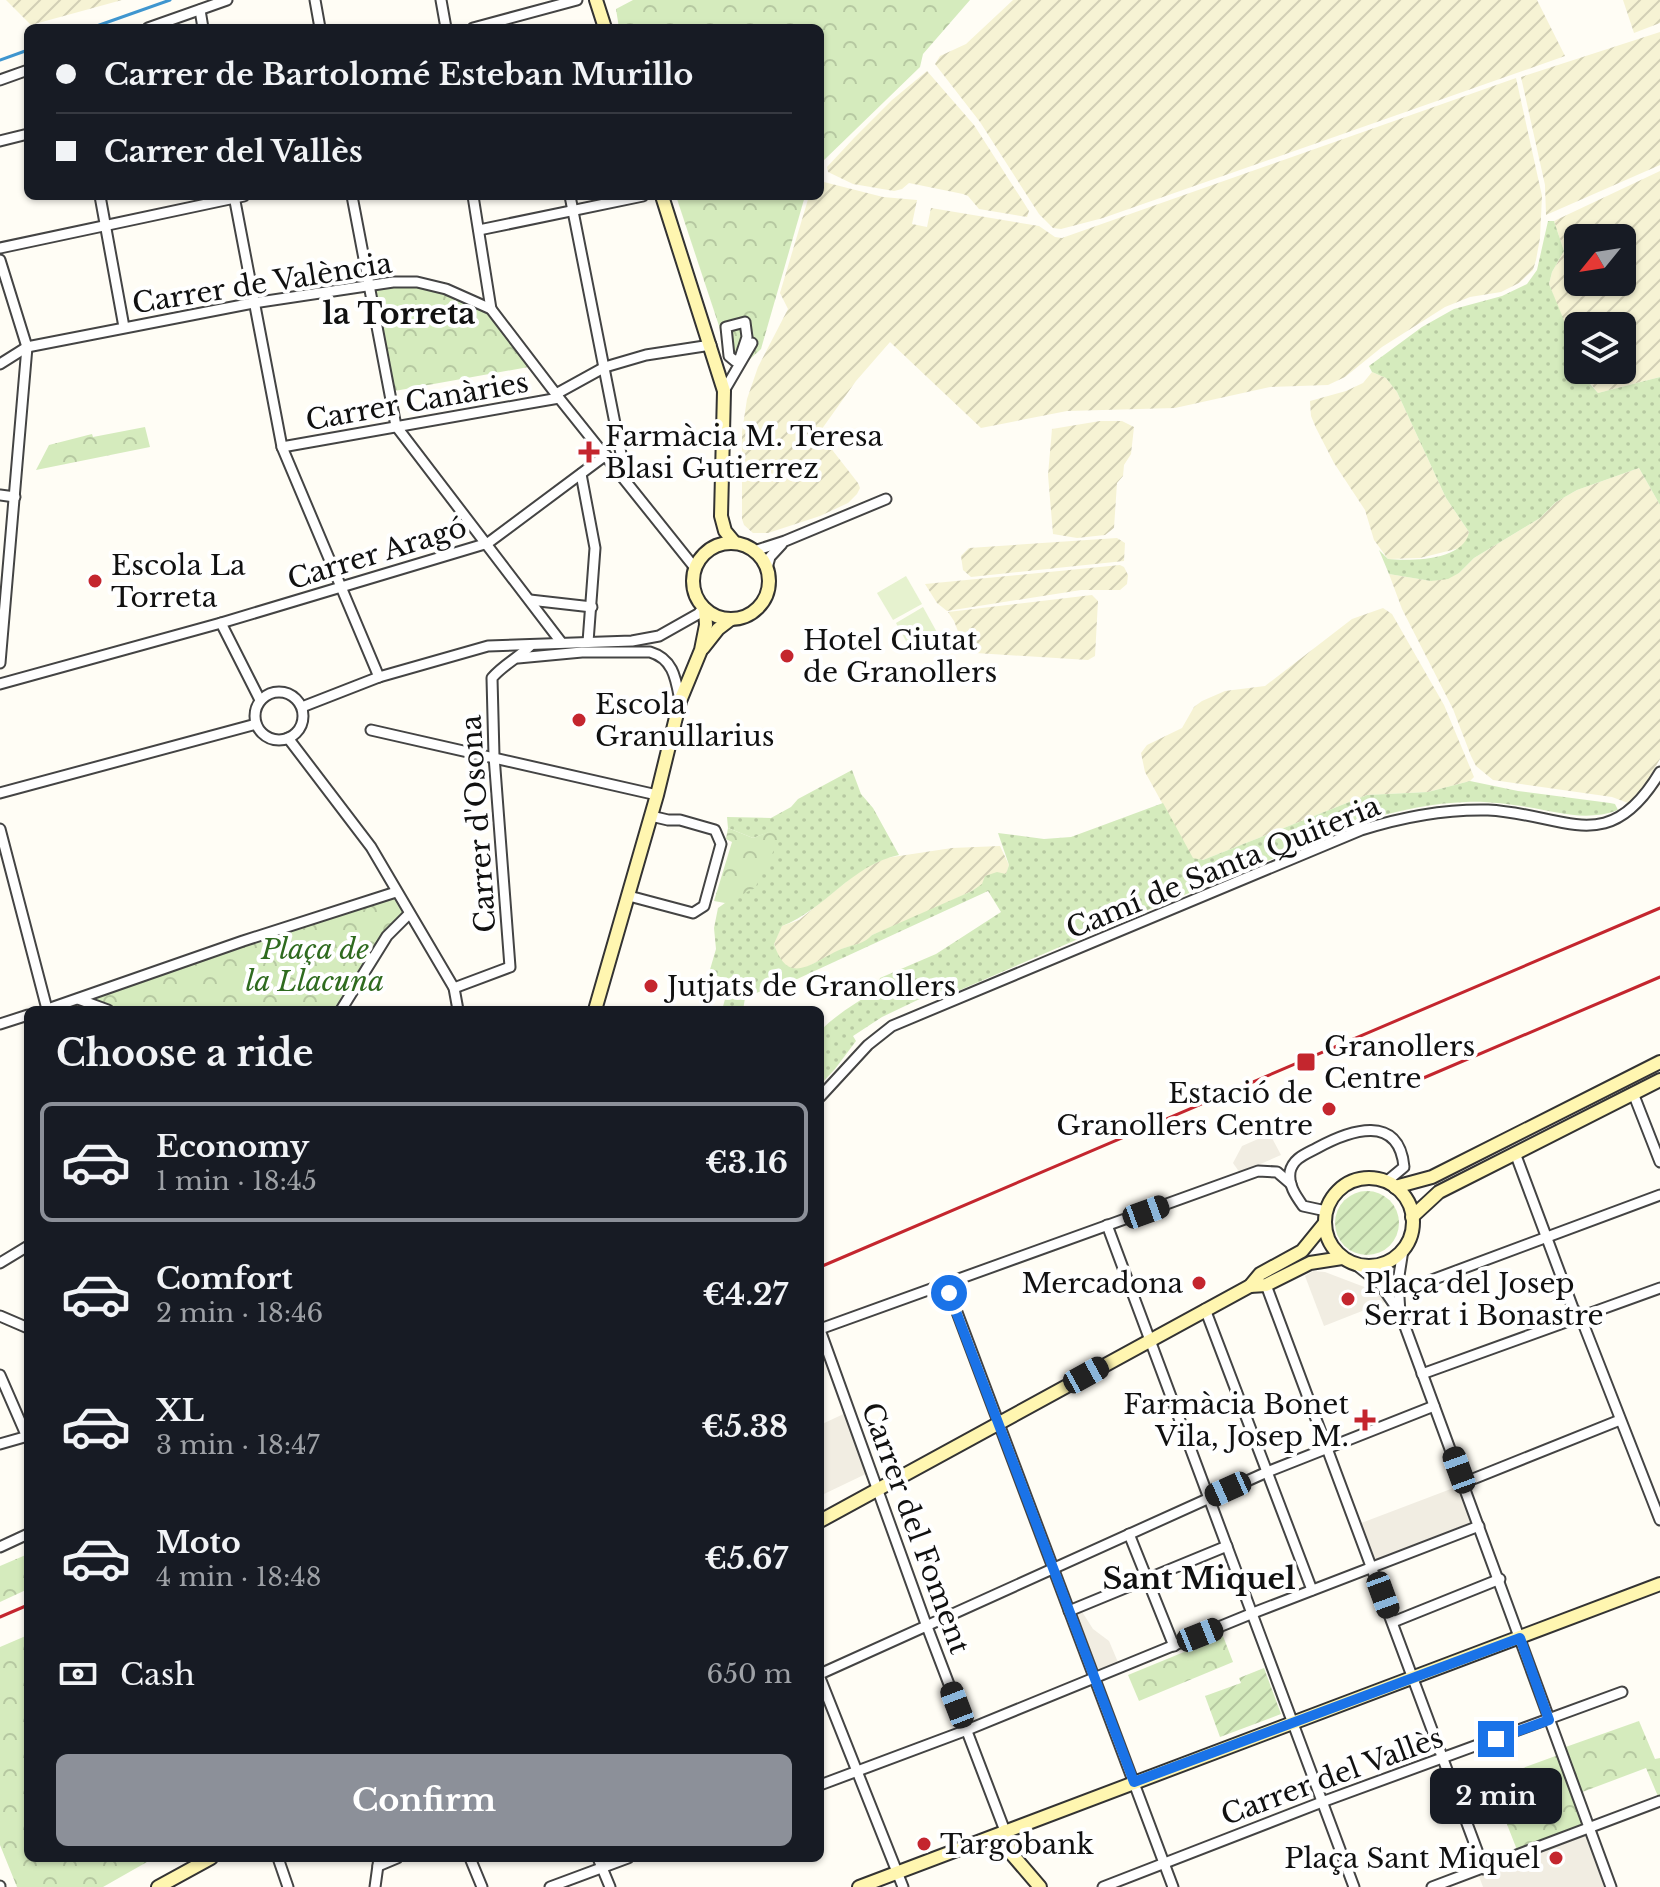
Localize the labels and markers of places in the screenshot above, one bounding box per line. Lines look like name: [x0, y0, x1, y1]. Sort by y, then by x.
place label: Farmàcia M. Teresa Blasi Gutierrez: [605, 419, 883, 486]
marker: Farmàcia M. Teresa Blasi Gutierrez: [580, 443, 598, 461]
place label: Escola La Torreta: [111, 548, 246, 615]
marker: Escola La Torreta: [86, 572, 104, 590]
place label: Hotel Ciutat de Granollers: [803, 623, 997, 690]
marker: Hotel Ciutat de Granollers: [778, 647, 796, 665]
place label: Escola Granullarius: [595, 687, 774, 754]
marker: Escola Granullarius: [570, 711, 588, 729]
place label: Jutjats de Granollers: [663, 969, 956, 1004]
marker: Jutjats de Granollers: [642, 977, 660, 995]
place label: Granollers Centre: [1324, 1029, 1475, 1096]
marker: Granollers Centre: [1295, 1051, 1317, 1073]
place label: Estació de Granollers Centre: [1056, 1076, 1313, 1143]
marker: Estació de Granollers Centre: [1320, 1100, 1338, 1118]
place label: Mercadona: [1022, 1266, 1183, 1301]
place label: Plaça del Josep Serrat i Bonastre: [1364, 1266, 1604, 1333]
marker: Mercadona: [1190, 1274, 1208, 1292]
marker: Plaça del Josep Serrat i Bonastre: [1339, 1290, 1357, 1308]
place label: Farmàcia Bonet Vila, Josep M.: [1123, 1387, 1349, 1454]
marker: Farmàcia Bonet Vila, Josep M.: [1356, 1411, 1374, 1429]
place label: Targobank: [940, 1827, 1095, 1862]
marker: Targobank: [915, 1835, 933, 1853]
place label: Plaça Sant Miquel: [1284, 1841, 1540, 1876]
marker: Plaça Sant Miquel: [1547, 1849, 1565, 1867]

